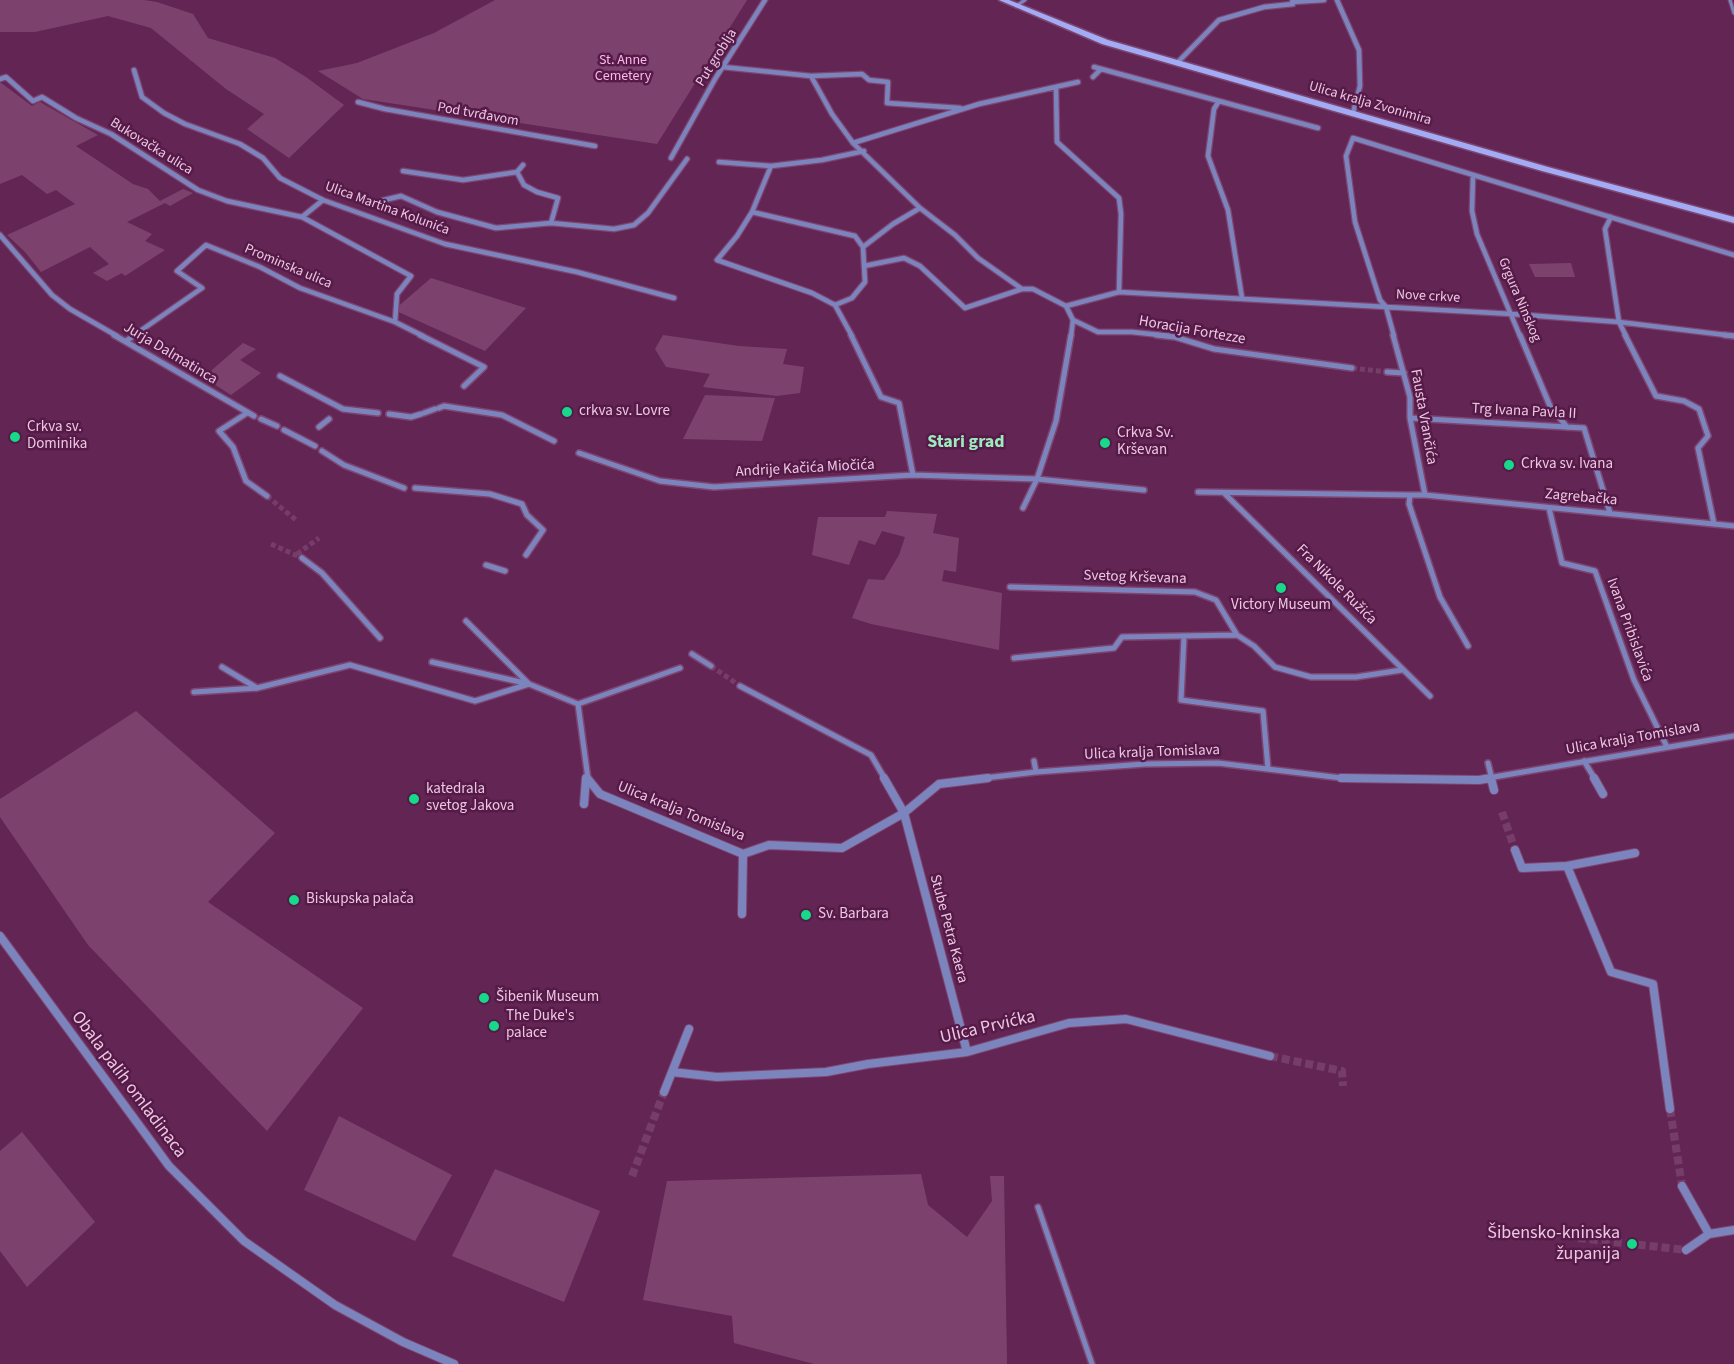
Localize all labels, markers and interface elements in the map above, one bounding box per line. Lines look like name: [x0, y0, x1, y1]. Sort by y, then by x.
street label: Put groblja: [693, 26, 741, 90]
park label: St. Anne Cemetery: [595, 53, 651, 86]
street label: Ulica kralja Zvonimira: [1307, 78, 1433, 130]
street label: Pod tvrđavom: [436, 100, 520, 130]
street label: Bukovačka ulica: [107, 115, 195, 179]
street label: Ulica Martina Kolunića: [323, 179, 451, 239]
street label: Prominska ulica: [242, 241, 334, 293]
street label: Grgura Ninskog: [1494, 255, 1544, 345]
street label: Nove crkve: [1395, 287, 1461, 307]
street label: Horacija Fortezze: [1137, 313, 1247, 349]
street label: Jurja Dalmatinca: [120, 319, 220, 389]
street label: Fausta Vrančića: [1406, 368, 1440, 466]
street label: Trg Ivana Pavla II: [1471, 400, 1577, 424]
place label: crkva sv. Lovre: [579, 403, 670, 421]
marker: crkva sv. Lovre: [560, 405, 574, 419]
place label: Crkva sv. Dominika: [27, 419, 87, 454]
place label: Crkva Sv. Krševan: [1117, 425, 1174, 460]
marker: Crkva sv. Dominika: [8, 430, 22, 444]
district label: Stari grad: [927, 432, 1005, 454]
marker: Crkva Sv. Krševan: [1098, 436, 1112, 450]
street label: Andrije Kačića Miočića: [735, 456, 875, 482]
place label: Crkva sv. Ivana: [1521, 456, 1613, 474]
marker: Crkva sv. Ivana: [1502, 458, 1516, 472]
street label: Zagrebačka: [1544, 486, 1618, 510]
street label: Fra Nikole Ružića: [1292, 541, 1380, 629]
street label: Svetog Krševana: [1083, 567, 1187, 589]
street label: Ivana Pribislavića: [1602, 576, 1656, 684]
marker: Victory Museum: [1274, 581, 1288, 595]
place label: Victory Museum: [1231, 597, 1331, 615]
street label: Ulica kralja Tomislava: [1565, 718, 1701, 760]
street label: Ulica kralja Tomislava: [1084, 742, 1220, 764]
street label: Ulica kralja Tomislava: [615, 778, 747, 846]
place label: katedrala svetog Jakova: [426, 781, 514, 816]
marker: katedrala svetog Jakova: [407, 792, 421, 806]
street label: Stube Petra Kaera: [925, 873, 971, 985]
place label: Biskupska palača: [306, 891, 414, 909]
marker: Biskupska palača: [287, 893, 301, 907]
place label: Sv. Barbara: [818, 906, 889, 924]
marker: Sv. Barbara: [799, 908, 813, 922]
place label: Šibenik Museum: [496, 989, 599, 1007]
marker: Šibenik Museum: [477, 991, 491, 1005]
street label: Obala palih omladinaca: [66, 1007, 190, 1163]
street label: Ulica Prvićka: [938, 1007, 1038, 1049]
place label: The Duke's palace: [506, 1008, 574, 1043]
marker: The Duke's palace: [487, 1019, 501, 1033]
place label: Šibensko-kninska županija: [1487, 1223, 1620, 1266]
marker: Šibensko-kninska županija: [1625, 1237, 1639, 1251]

